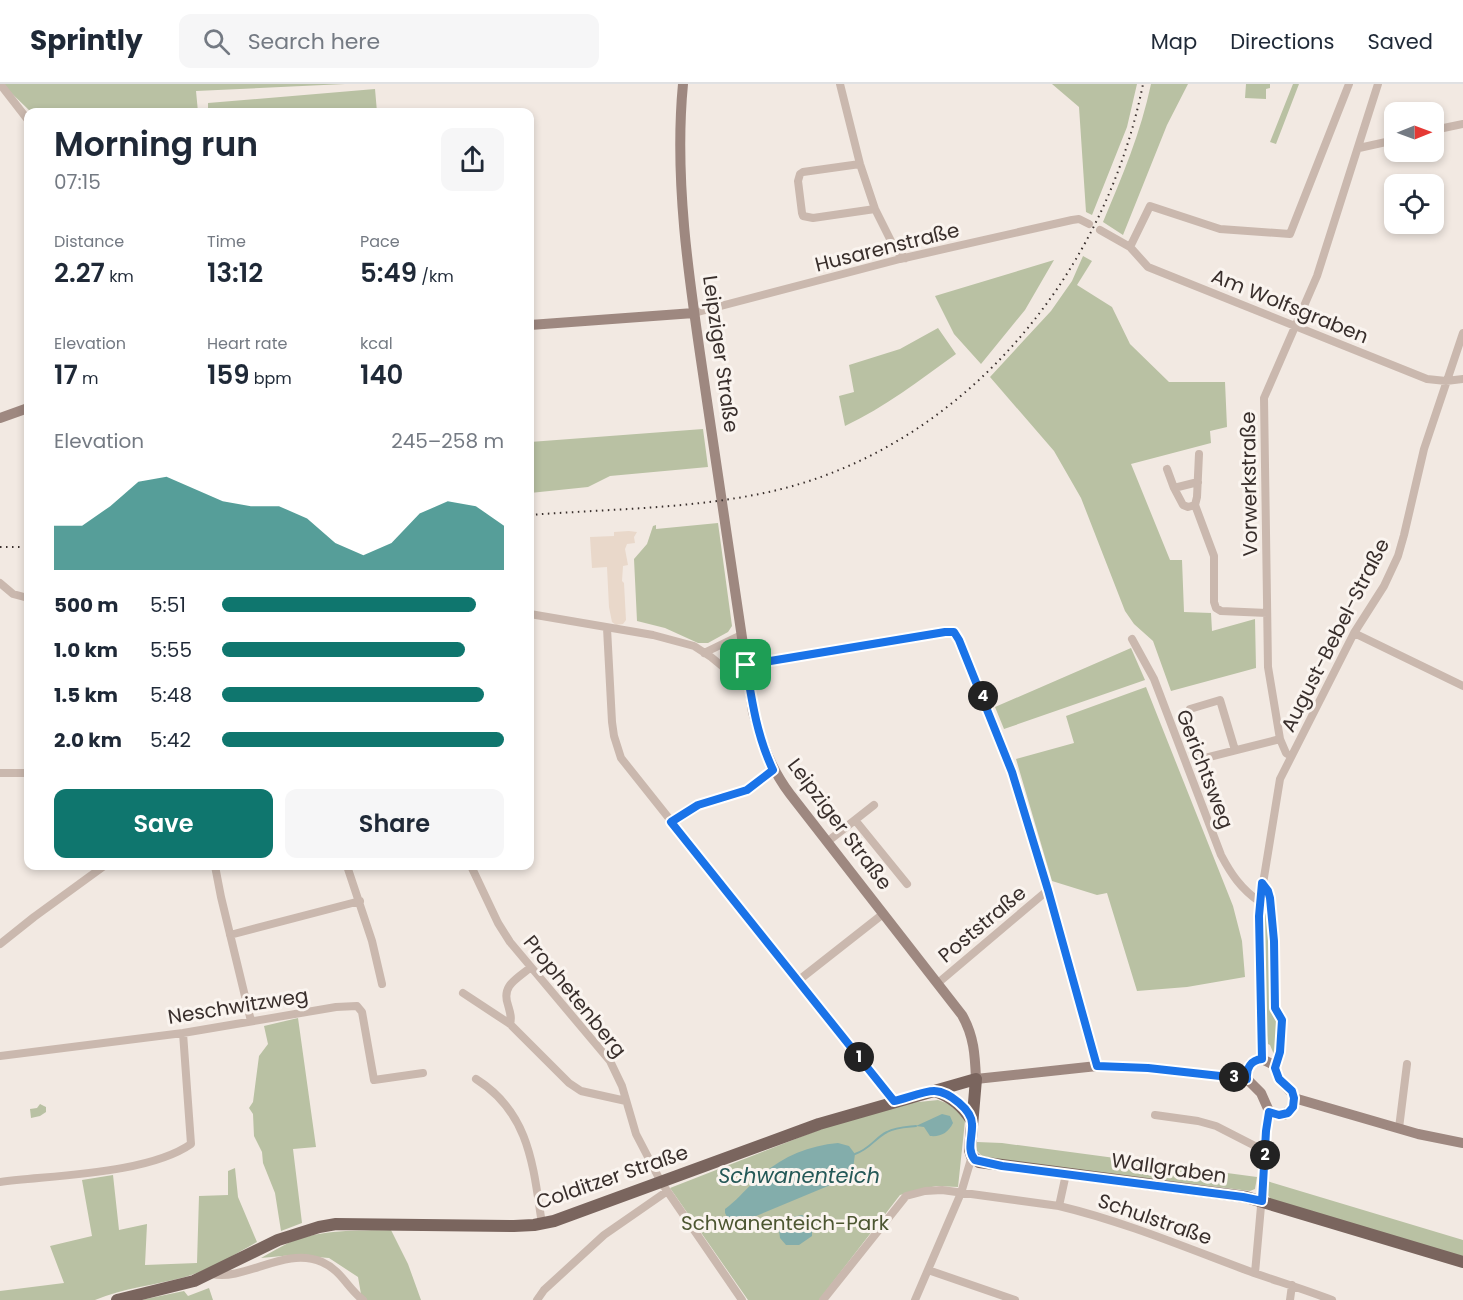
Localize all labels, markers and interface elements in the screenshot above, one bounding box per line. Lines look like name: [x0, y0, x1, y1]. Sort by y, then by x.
search box: [179, 14, 599, 68]
text: Sprintly: [30, 21, 143, 60]
icon: search: [200, 25, 233, 58]
text: Search here: [248, 26, 380, 57]
text: Map: [1151, 27, 1197, 56]
text: Directions: [1230, 27, 1334, 56]
text: Saved: [1367, 27, 1433, 56]
north arrow: [1384, 102, 1444, 162]
map controls: [1384, 102, 1444, 234]
text: Morning run: [54, 121, 258, 168]
button: share: [441, 128, 504, 191]
text: 07:15: [54, 168, 101, 196]
button: locate: [1384, 174, 1444, 234]
street label: Husarenstraße: [812, 216, 962, 278]
text: Distance: [54, 230, 124, 253]
text: Time: [207, 230, 246, 253]
text: Pace: [360, 230, 400, 253]
text: 2.27: [54, 255, 105, 291]
text: 13:12: [207, 255, 263, 291]
text: 5:49: [360, 255, 417, 291]
street label: Am Wolfsgraben: [1207, 262, 1373, 350]
text: km: [105, 265, 134, 288]
text: /km: [417, 265, 454, 288]
street label: Leipziger Straße: [696, 274, 746, 434]
text: Elevation: [54, 332, 126, 355]
text: Heart rate: [207, 332, 287, 355]
text: kcal: [360, 332, 393, 355]
text: 17: [54, 357, 78, 393]
text: 159: [207, 357, 249, 393]
text: 140: [360, 357, 403, 393]
text: m: [78, 367, 98, 390]
text: bpm: [249, 367, 292, 390]
street label: Vorwerkstraße: [1234, 411, 1264, 557]
text: Elevation: [54, 427, 144, 455]
text: 245–258 m: [391, 427, 504, 455]
street label: August-Bebel-Straße: [1274, 533, 1396, 737]
text: 500 m: [54, 591, 119, 619]
text: 5:51: [150, 591, 186, 619]
text: 1.0 km: [54, 636, 118, 664]
text: 5:55: [150, 636, 192, 664]
pin: [720, 639, 771, 690]
icon: arrive: [729, 648, 762, 681]
text: 1.5 km: [54, 681, 118, 709]
text: 5:48: [150, 681, 192, 709]
pin: 4: [968, 681, 998, 711]
text: 4: [978, 684, 988, 707]
street label: Gerichtsweg: [1169, 705, 1241, 833]
text: 2.0 km: [54, 726, 122, 754]
text: 5:42: [150, 726, 191, 754]
street label: Leipziger Straße: [781, 752, 899, 896]
button: Save: [54, 789, 273, 858]
button: Share: [285, 789, 504, 858]
street label: Poststraße: [932, 879, 1032, 969]
street label: Prophetenberg: [517, 929, 633, 1063]
street label: Neschwitzweg: [166, 981, 310, 1031]
pin: 1: [844, 1042, 874, 1072]
text: 1: [856, 1045, 862, 1068]
pin: 3: [1219, 1062, 1249, 1092]
text: 3: [1229, 1065, 1239, 1088]
street label: Colditzer Straße: [532, 1138, 692, 1216]
pin: 2: [1250, 1140, 1280, 1170]
text: 2: [1260, 1143, 1270, 1166]
street label: Wallgraben: [1110, 1146, 1228, 1190]
water label: Schwanenteich: [718, 1161, 880, 1190]
street label: Schulstraße: [1094, 1186, 1216, 1252]
park label: Schwanenteich-Park: [681, 1209, 890, 1237]

